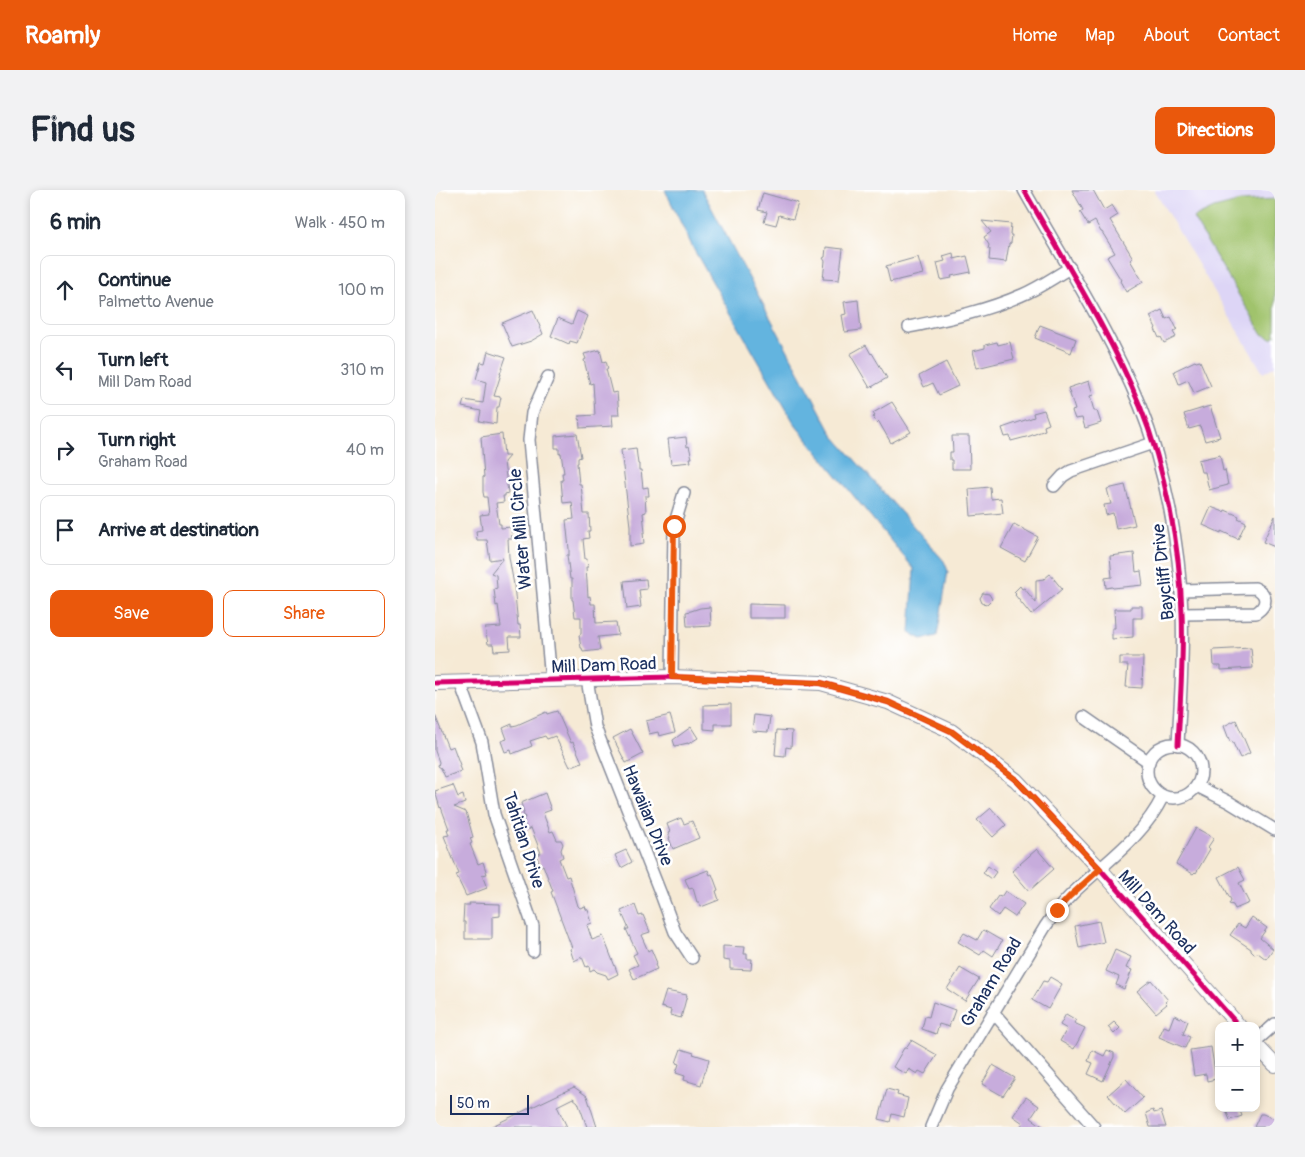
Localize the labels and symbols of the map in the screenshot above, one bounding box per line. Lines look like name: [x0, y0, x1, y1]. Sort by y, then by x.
street label: Water Mill Circle: [504, 467, 537, 590]
route start: [663, 515, 686, 538]
street label: Baycliff Drive: [1147, 522, 1180, 621]
street label: Mill Dam Road: [551, 652, 657, 679]
street label: Hawaiian Drive: [617, 761, 678, 869]
street label: Tahitian Drive: [497, 789, 550, 891]
street label: Mill Dam Road: [1113, 865, 1200, 959]
route end: [1046, 899, 1069, 922]
street label: Graham Road: [956, 933, 1027, 1031]
scale bar: [450, 1092, 529, 1115]

